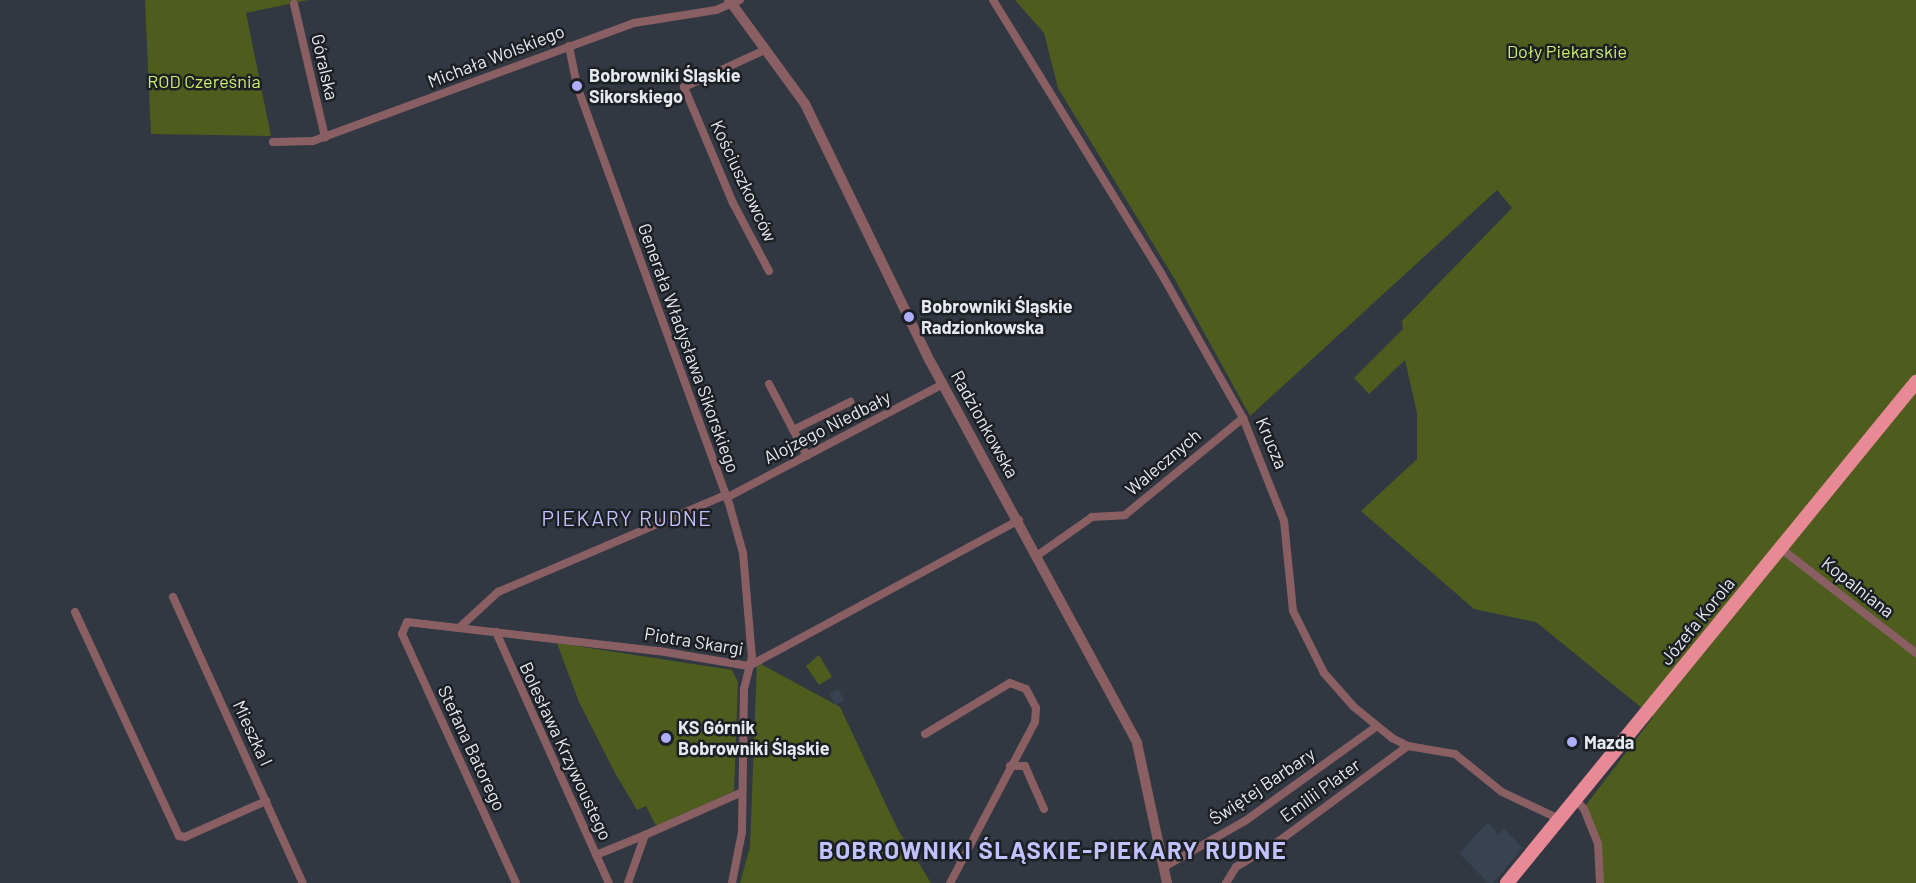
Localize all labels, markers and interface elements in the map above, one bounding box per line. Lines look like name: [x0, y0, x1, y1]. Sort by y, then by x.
street label: Michała Wolskiego: [425, 20, 567, 92]
street label: Góralska: [307, 32, 343, 102]
park label: Doły Piekarskie: [1507, 40, 1627, 62]
place label: Bobrowniki Śląskie Sikorskiego: [589, 65, 741, 107]
park label: ROD Czereśnia: [147, 70, 261, 92]
marker: Bobrowniki Śląskie Sikorskiego: [570, 79, 584, 93]
street label: Kościuszkowców: [706, 117, 782, 245]
street label: Generała Władysława Sikorskiego: [634, 220, 744, 476]
place label: Bobrowniki Śląskie Radzionkowska: [921, 296, 1073, 338]
marker: Bobrowniki Śląskie Radzionkowska: [902, 310, 916, 324]
street label: Radzionkowska: [947, 367, 1023, 481]
street label: Alojzego Niedbały: [760, 386, 894, 468]
street label: Krucza: [1252, 414, 1292, 472]
street label: Walecznych: [1121, 424, 1205, 500]
district label: PIEKARY RUDNE: [542, 505, 712, 531]
street label: Kopalniana: [1817, 552, 1899, 622]
street label: Józefa Korola: [1655, 573, 1739, 669]
street label: Piotra Skargi: [643, 623, 745, 659]
street label: Bolesława Krzywoustego: [515, 658, 617, 844]
street label: Stefana Batorego: [433, 682, 511, 814]
street label: Mieszka I: [228, 697, 278, 769]
place label: KS Górnik Bobrowniki Śląskie: [678, 717, 830, 760]
marker: KS Górnik Bobrowniki Śląskie: [659, 731, 673, 745]
place label: Mazda: [1584, 731, 1634, 753]
marker: Mazda: [1565, 735, 1579, 749]
street label: Świętej Barbary: [1205, 743, 1319, 829]
street label: Emilii Plater: [1276, 754, 1364, 826]
district label: BOBROWNIKI ŚLĄSKIE-PIEKARY RUDNE: [819, 836, 1287, 864]

